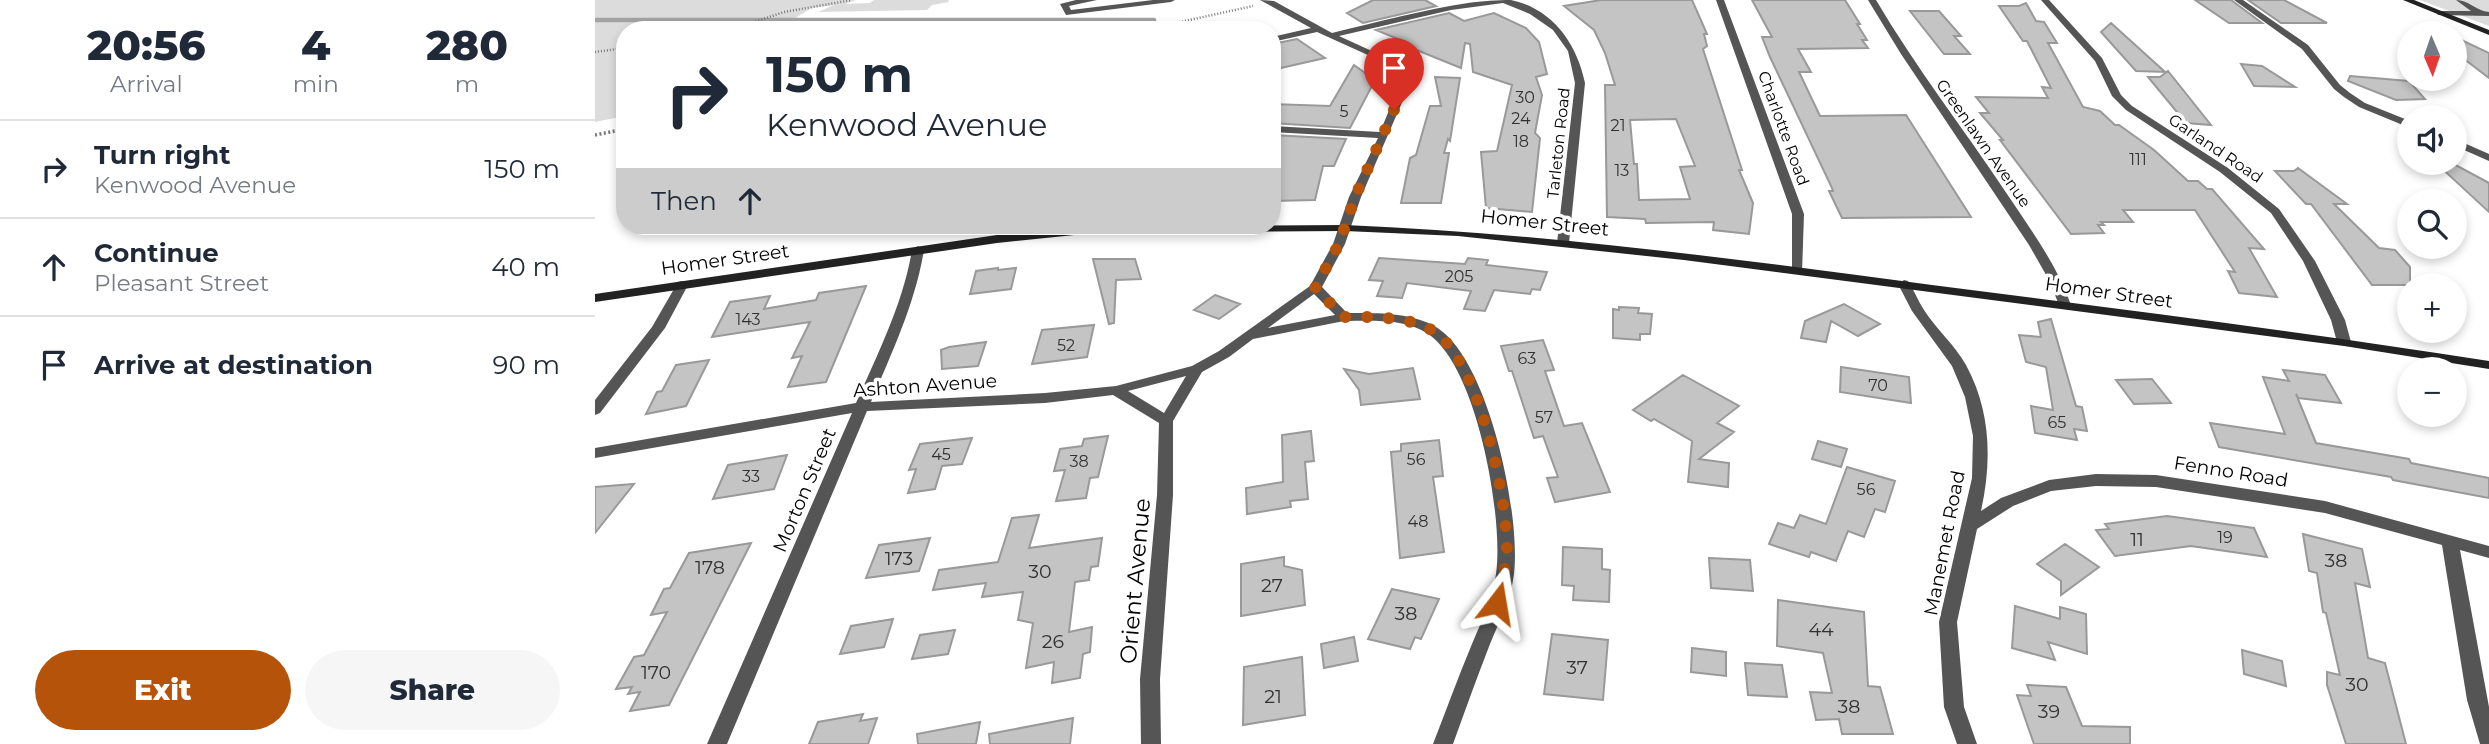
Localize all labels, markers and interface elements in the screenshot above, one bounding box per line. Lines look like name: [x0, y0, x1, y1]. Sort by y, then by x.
text: 20:56: [87, 19, 206, 71]
text: 4: [301, 19, 330, 71]
text: 280: [426, 19, 508, 71]
north arrow: [2397, 21, 2467, 91]
map controls: [2397, 21, 2467, 427]
pin: [1364, 38, 1424, 110]
text: 150 m: [766, 45, 913, 104]
icon: right: [651, 49, 742, 140]
icon: arrive: [1375, 49, 1413, 87]
street label: Charlotte Road: [1754, 68, 1813, 188]
text: Arrival: [110, 70, 183, 98]
text: min: [293, 70, 339, 98]
text: m: [455, 70, 479, 98]
street label: Greenlawn Avenue: [1932, 76, 2035, 211]
street label: Tarleton Road: [1543, 87, 1574, 199]
house number: 30: [1515, 88, 1535, 107]
house number: 5: [1339, 102, 1349, 121]
text: Kenwood Avenue: [766, 105, 1047, 144]
button: sound: [2397, 105, 2467, 175]
house number: 24: [1511, 109, 1531, 128]
street label: Garland Road: [2165, 110, 2266, 187]
house number: 21: [1611, 116, 1625, 135]
house number: 18: [1513, 132, 1529, 151]
text: Turn right: [94, 139, 230, 171]
icon: right: [35, 150, 73, 188]
house number: 111: [2129, 150, 2147, 169]
text: 150 m: [484, 153, 560, 185]
house number: 13: [1615, 161, 1629, 180]
text: Kenwood Avenue: [94, 171, 296, 199]
icon: ahead: [731, 182, 769, 220]
text: Then: [651, 185, 717, 217]
button: search: [2397, 189, 2467, 259]
street label: Homer Street: [1480, 204, 1611, 241]
text: Continue: [94, 237, 219, 269]
street label: Homer Street: [660, 239, 791, 280]
icon: ahead: [35, 248, 73, 286]
text: 40 m: [491, 251, 560, 283]
house number: 205: [1445, 267, 1473, 286]
text: Pleasant Street: [94, 269, 269, 297]
street label: Homer Street: [2043, 272, 2175, 313]
button: +: [2397, 273, 2467, 343]
house number: 143: [735, 310, 761, 329]
house number: 52: [1057, 336, 1075, 355]
icon: arrive: [35, 346, 73, 384]
text: Arrive at destination: [94, 349, 373, 381]
text: 90 m: [493, 349, 560, 381]
house number: 63: [1518, 349, 1536, 368]
button: −: [2397, 357, 2467, 427]
street label: Ashton Avenue: [852, 369, 998, 402]
house number: 70: [1868, 376, 1888, 395]
house number: 57: [1535, 408, 1553, 427]
house number: 65: [2048, 413, 2066, 432]
street label: Morton Street: [768, 424, 841, 556]
house number: 45: [931, 445, 951, 464]
house number: 56: [1407, 450, 1426, 469]
street label: Fenno Road: [2172, 451, 2290, 492]
house number: 38: [1069, 452, 1089, 471]
house number: 33: [742, 467, 760, 486]
street label: Manemet Road: [1919, 468, 1970, 618]
house number: 56: [1857, 480, 1876, 499]
street label: Orient Avenue: [1114, 497, 1156, 665]
house number: 48: [1408, 512, 1428, 531]
house number: 11: [2130, 528, 2144, 551]
house number: 19: [2217, 528, 2233, 547]
house number: 173: [885, 547, 913, 570]
house number: 38: [2325, 549, 2347, 572]
house number: 178: [695, 556, 725, 579]
house number: 30: [1028, 560, 1052, 583]
position arrow: [1460, 566, 1534, 640]
house number: 27: [1261, 574, 1283, 597]
house number: 38: [1395, 602, 1417, 625]
house number: 44: [1808, 618, 1834, 641]
house number: 26: [1042, 630, 1064, 653]
button: Exit: [35, 650, 291, 730]
button: Share: [305, 650, 560, 730]
house number: 37: [1566, 656, 1588, 679]
house number: 170: [641, 661, 671, 684]
house number: 30: [2345, 673, 2369, 696]
house number: 21: [1264, 685, 1282, 708]
house number: 38: [1838, 695, 1860, 718]
house number: 39: [2038, 700, 2060, 723]

